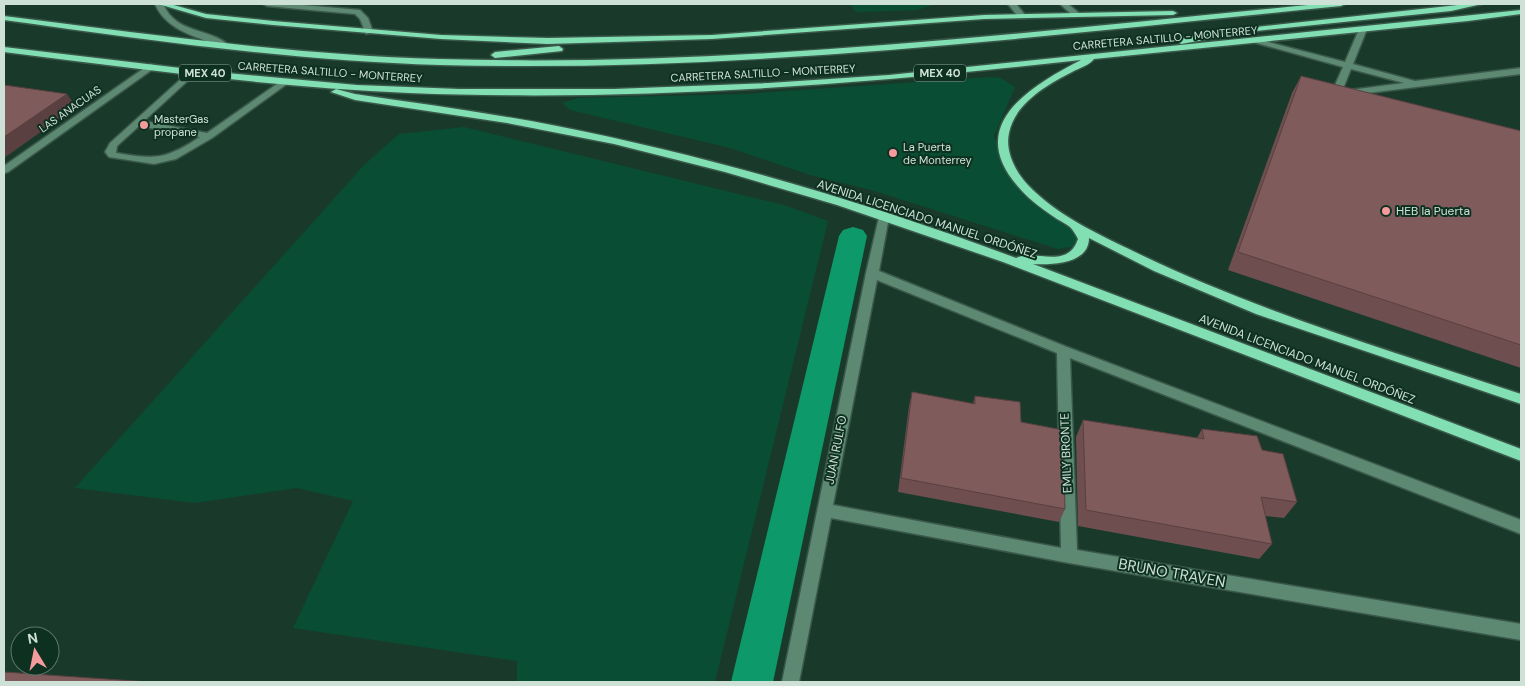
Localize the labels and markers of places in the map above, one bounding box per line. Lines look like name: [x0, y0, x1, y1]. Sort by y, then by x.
place label: MasterGas propane: [154, 112, 209, 139]
marker: MasterGas propane: [138, 119, 150, 131]
place label: La Puerta de Monterrey: [903, 140, 972, 167]
marker: La Puerta de Monterrey: [887, 147, 899, 159]
place label: HEB la Puerta: [1396, 203, 1470, 219]
marker: HEB la Puerta: [1380, 205, 1392, 217]

